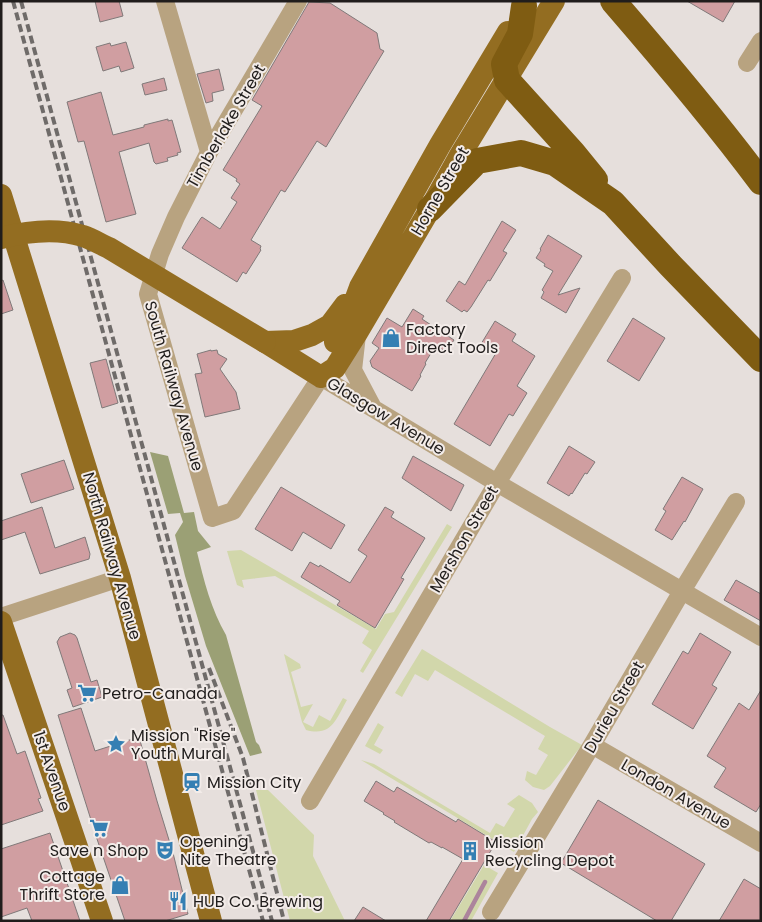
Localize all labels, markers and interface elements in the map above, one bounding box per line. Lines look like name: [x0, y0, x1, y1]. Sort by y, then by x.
street label: Timberlake Street: [181, 60, 271, 192]
street label: Horne Street: [405, 142, 475, 239]
street label: South Railway Avenue: [139, 298, 209, 474]
place label: Factory Direct Tools: [406, 318, 498, 359]
shop icon: Factory Direct Tools: [380, 327, 402, 349]
street label: Glasgow Avenue: [323, 372, 449, 460]
street label: North Railway Avenue: [77, 469, 147, 643]
street label: Mershon Street: [424, 481, 504, 597]
street label: Durieu Street: [578, 657, 650, 757]
supermarket icon: Petro-Canada: [76, 682, 98, 704]
place label: Petro-Canada: [102, 682, 218, 705]
place label: Mission "Rise" Youth Mural: [131, 724, 236, 765]
street label: 1st Avenue: [28, 728, 77, 814]
place icon: Mission "Rise" Youth Mural: [105, 733, 127, 755]
street label: London Avenue: [617, 753, 735, 835]
station icon: Mission City: [181, 771, 203, 793]
place label: Mission City: [207, 771, 301, 794]
supermarket icon: Save n Shop: [88, 817, 110, 839]
place label: Opening Nite Theatre: [180, 830, 277, 871]
place label: Mission Recycling Depot: [485, 831, 615, 872]
place label: Save n Shop: [50, 839, 148, 862]
theatre icon: Opening Nite Theatre: [154, 839, 176, 861]
building icon: Mission Recycling Depot: [459, 840, 481, 862]
place label: Cottage Thrift Store: [19, 865, 105, 906]
shop icon: Cottage Thrift Store: [109, 874, 131, 896]
restaurant icon: HUB Co. Brewing: [167, 890, 189, 912]
place label: HUB Co. Brewing: [193, 890, 323, 913]

